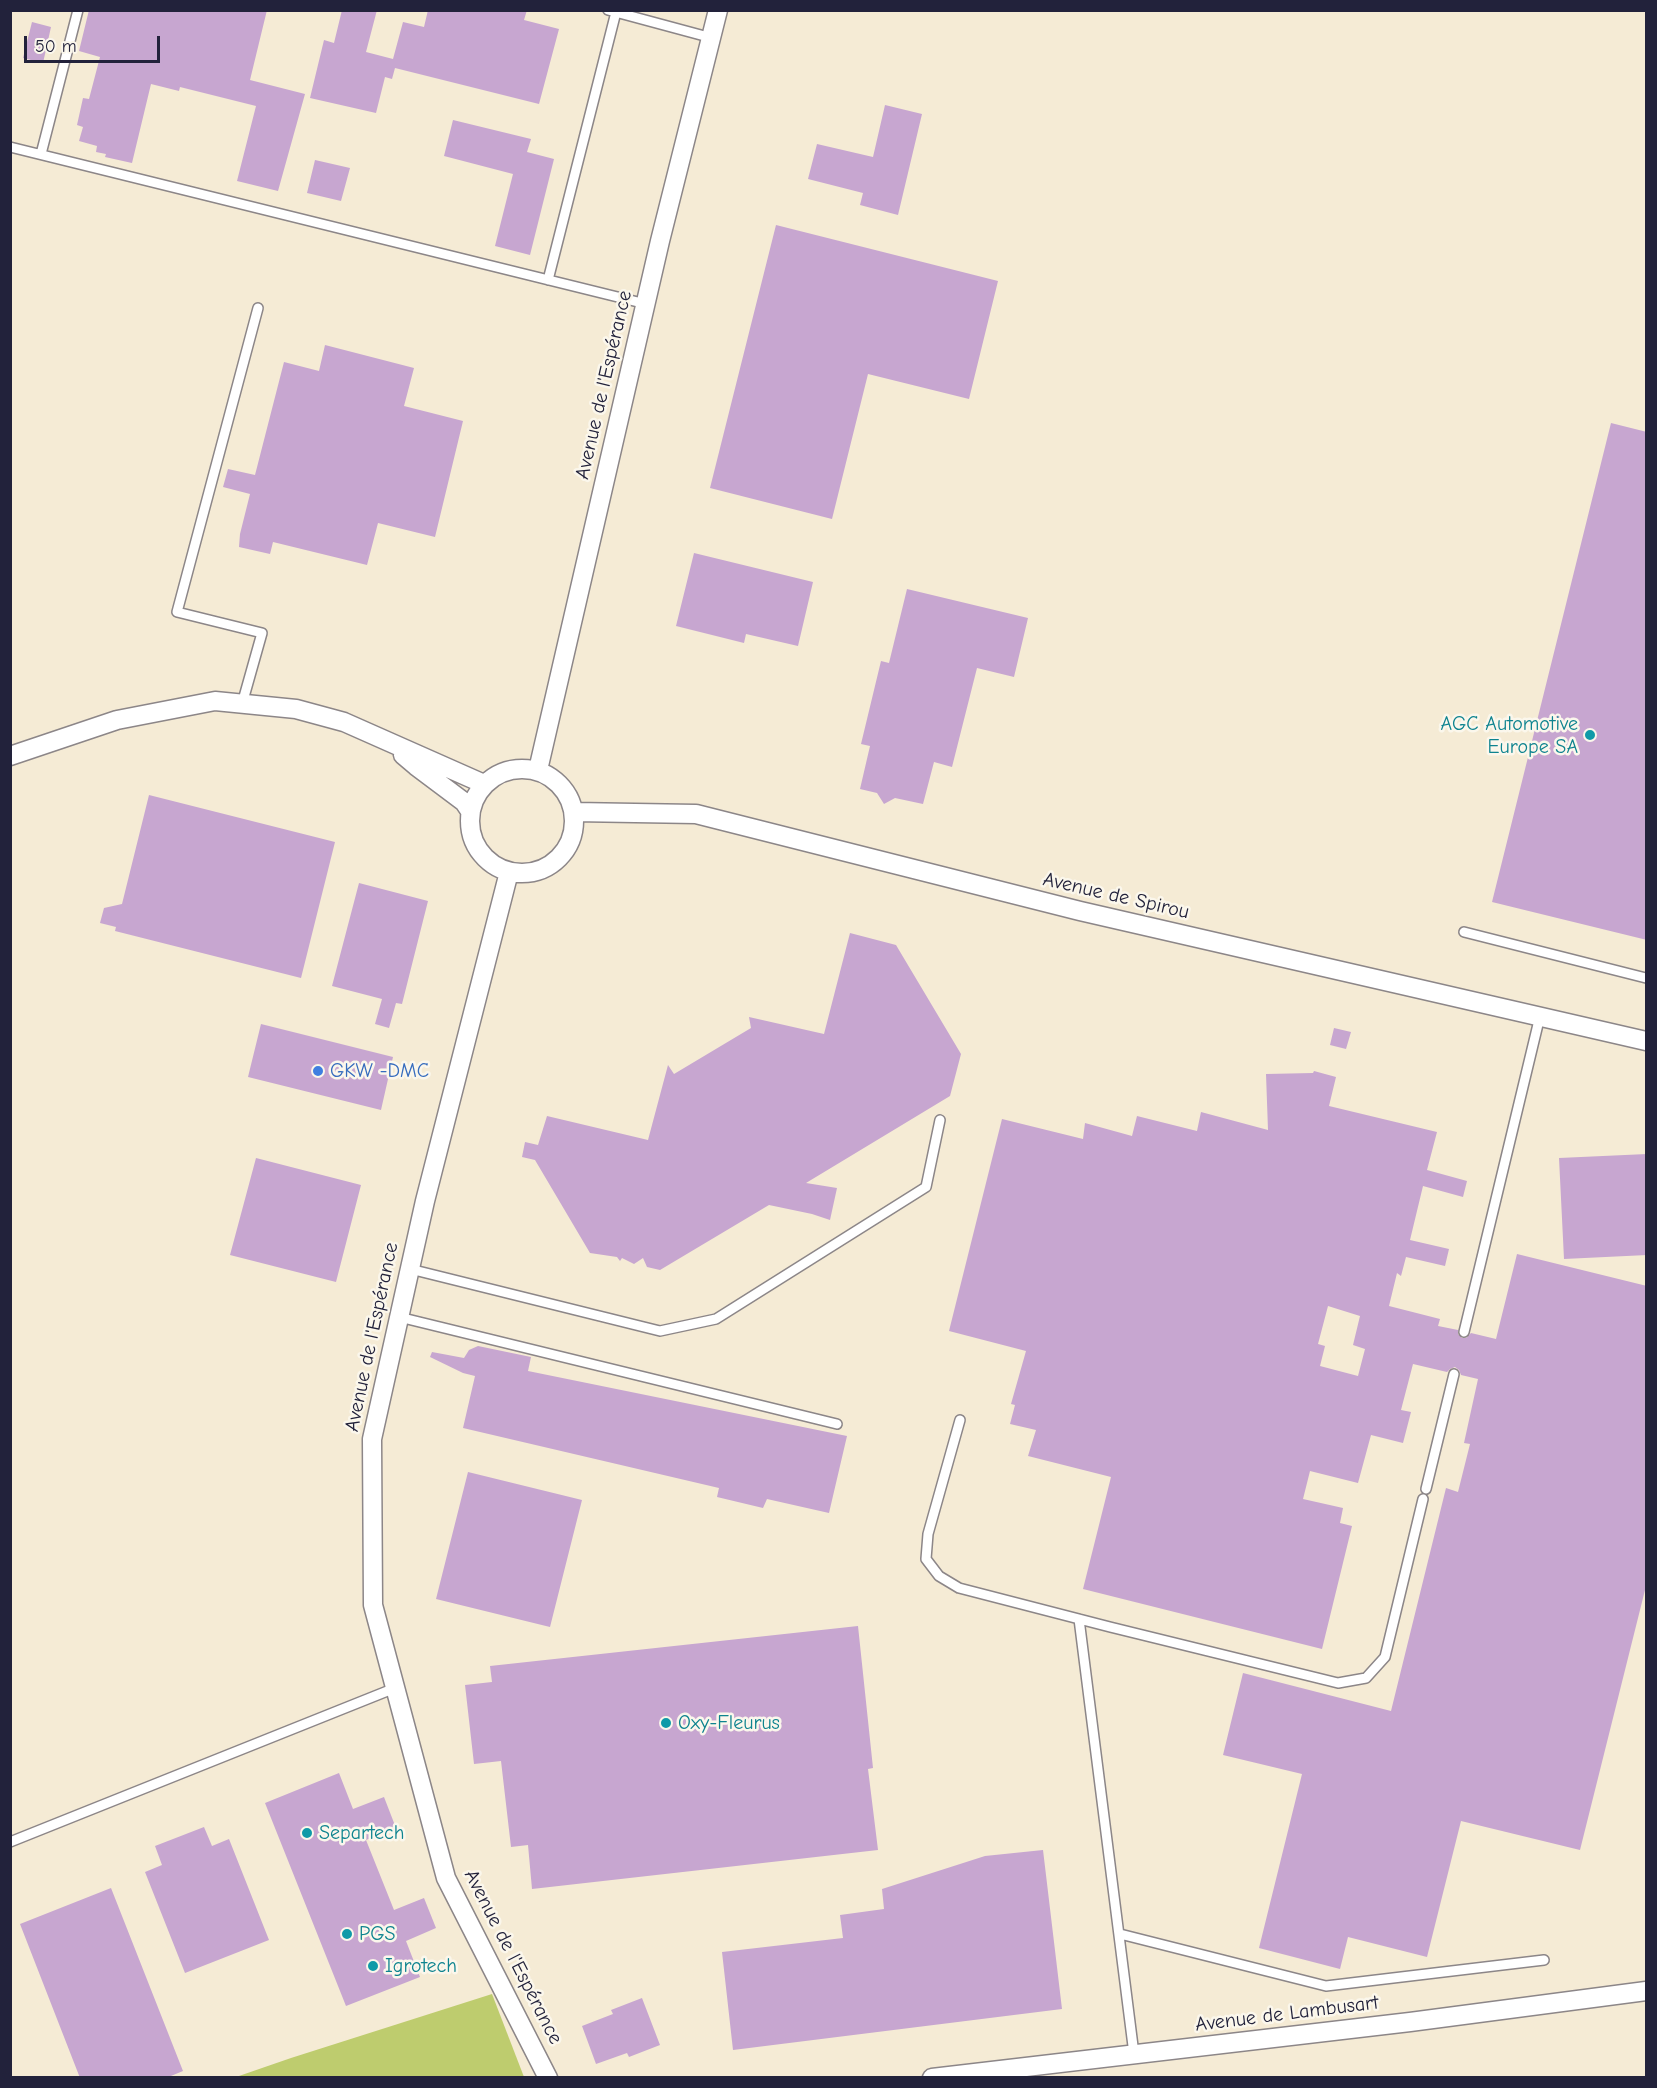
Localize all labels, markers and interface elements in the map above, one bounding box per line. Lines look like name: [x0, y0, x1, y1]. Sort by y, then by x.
scale bar: [27, 24, 164, 62]
text: 50 m: [35, 36, 77, 57]
street label: Avenue de l'Espérance: [571, 288, 637, 482]
place label: AGC Automotive Europe SA: [1440, 712, 1578, 759]
marker: AGC Automotive Europe SA: [1583, 728, 1597, 742]
street label: Avenue de Spirou: [1040, 867, 1192, 925]
place label: GKW -DMC: [330, 1059, 429, 1083]
marker: GKW -DMC: [311, 1064, 325, 1078]
street label: Avenue de l'Espérance: [340, 1240, 404, 1434]
place label: Oxy-Fleurus: [678, 1711, 780, 1735]
marker: Oxy-Fleurus: [659, 1716, 673, 1730]
place label: Separtech: [319, 1821, 404, 1845]
marker: Separtech: [300, 1826, 314, 1840]
street label: Avenue de l'Espérance: [459, 1866, 567, 2048]
place label: PGS: [359, 1922, 396, 1946]
marker: PGS: [340, 1927, 354, 1941]
place label: Igrotech: [385, 1954, 457, 1978]
marker: Igrotech: [366, 1959, 380, 1973]
street label: Avenue de Lambusart: [1194, 1991, 1380, 2037]

